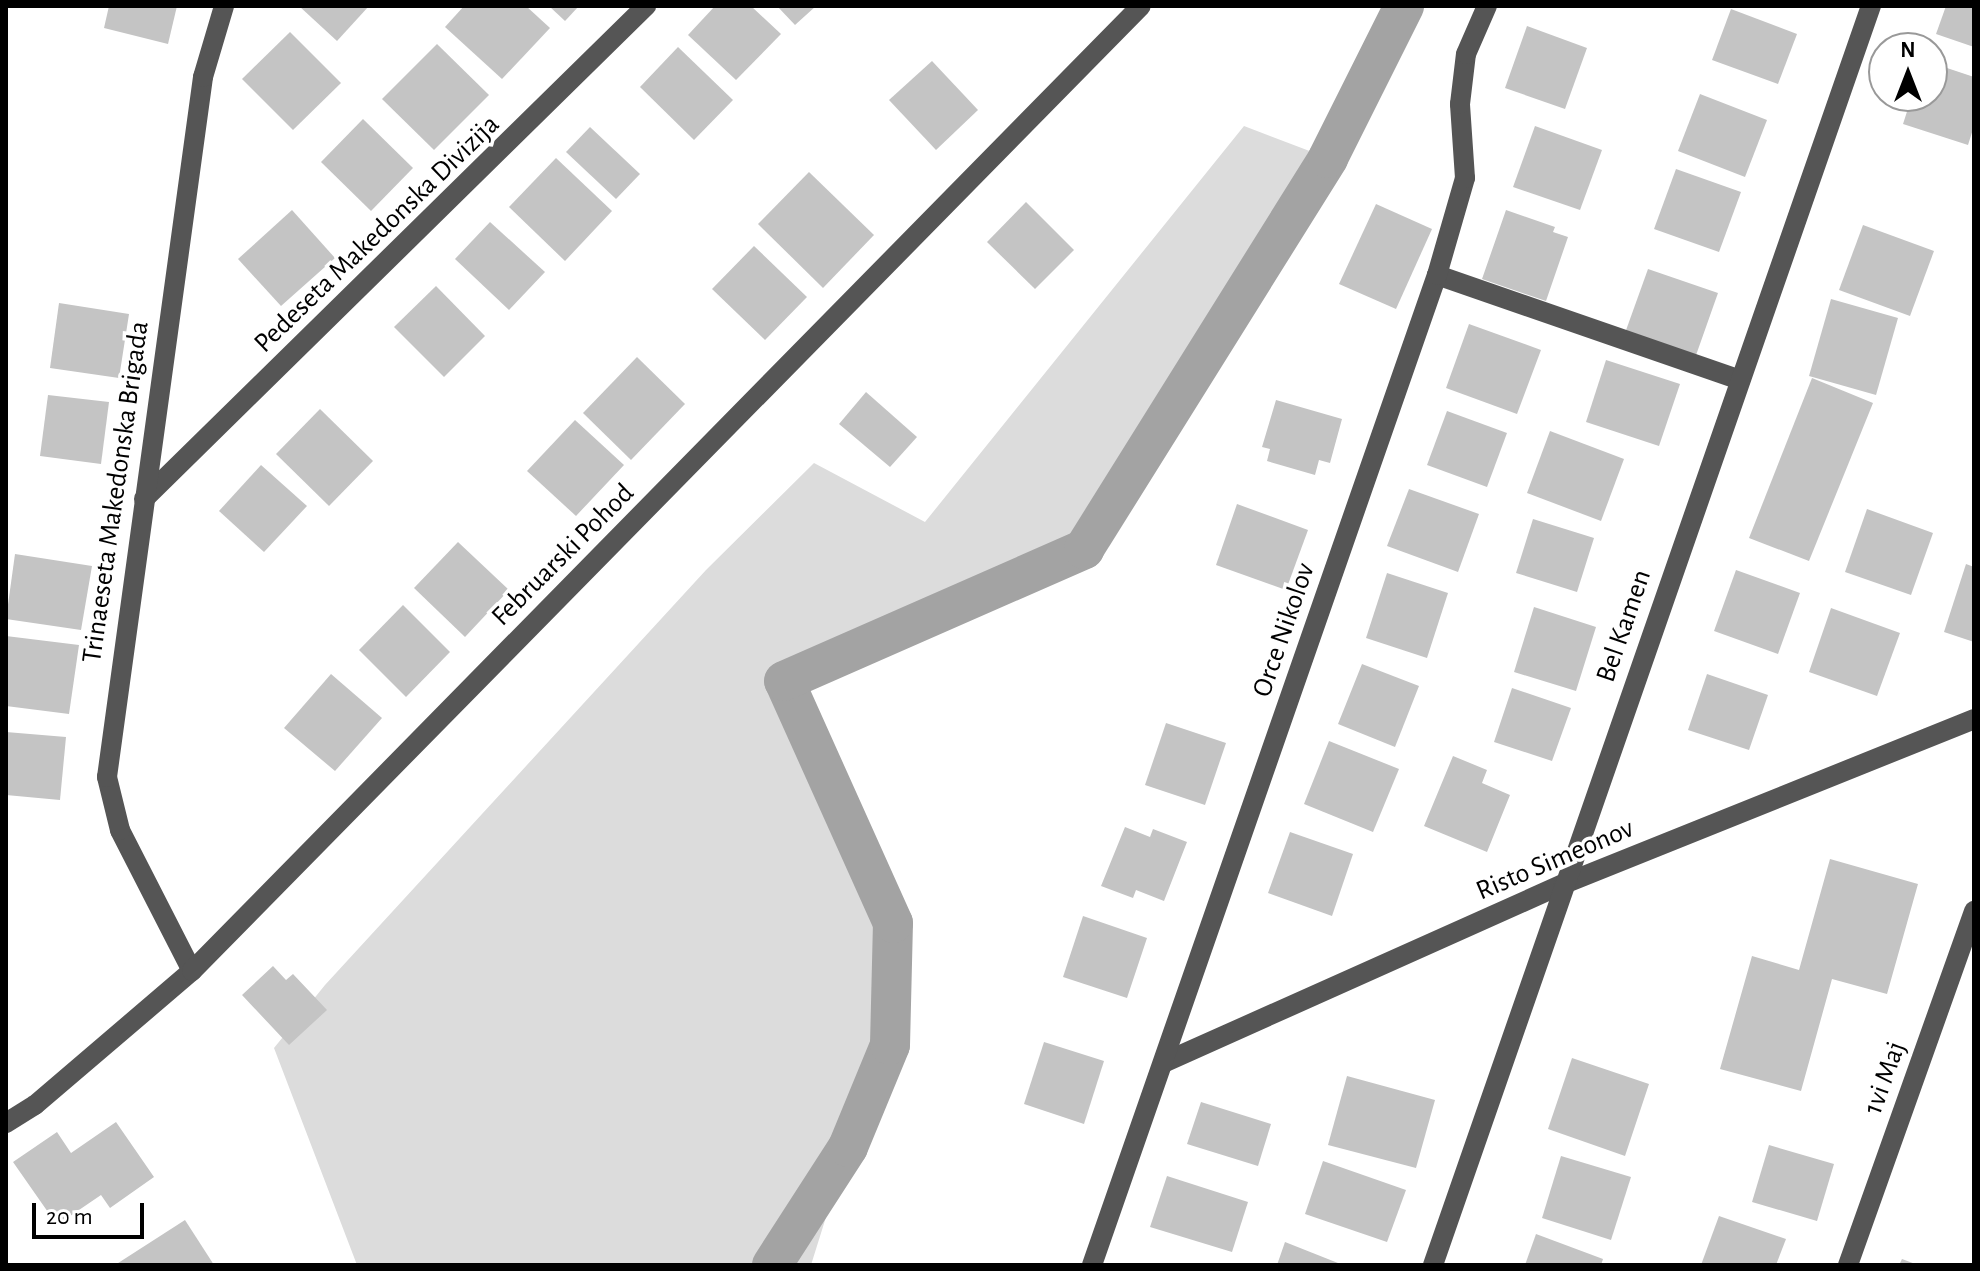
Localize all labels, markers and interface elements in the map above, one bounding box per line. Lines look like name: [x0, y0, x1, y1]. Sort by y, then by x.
north arrow: [1868, 32, 1948, 112]
text: N: [1900, 39, 1916, 61]
street label: Pedeseta Makedonska Divizija: [247, 108, 507, 360]
street label: Trinaeseta Makedonska Brigada: [75, 319, 157, 665]
street label: Februarski Pohod: [485, 477, 641, 633]
street label: Orce Nikolov: [1245, 559, 1323, 701]
street label: Bel Kamen: [1589, 565, 1659, 687]
street label: Risto Simeonov: [1471, 812, 1639, 908]
street label: 1vi Maj: [1856, 1037, 1914, 1119]
scale bar: [36, 1187, 148, 1237]
text: 20 m: [46, 1205, 93, 1229]

